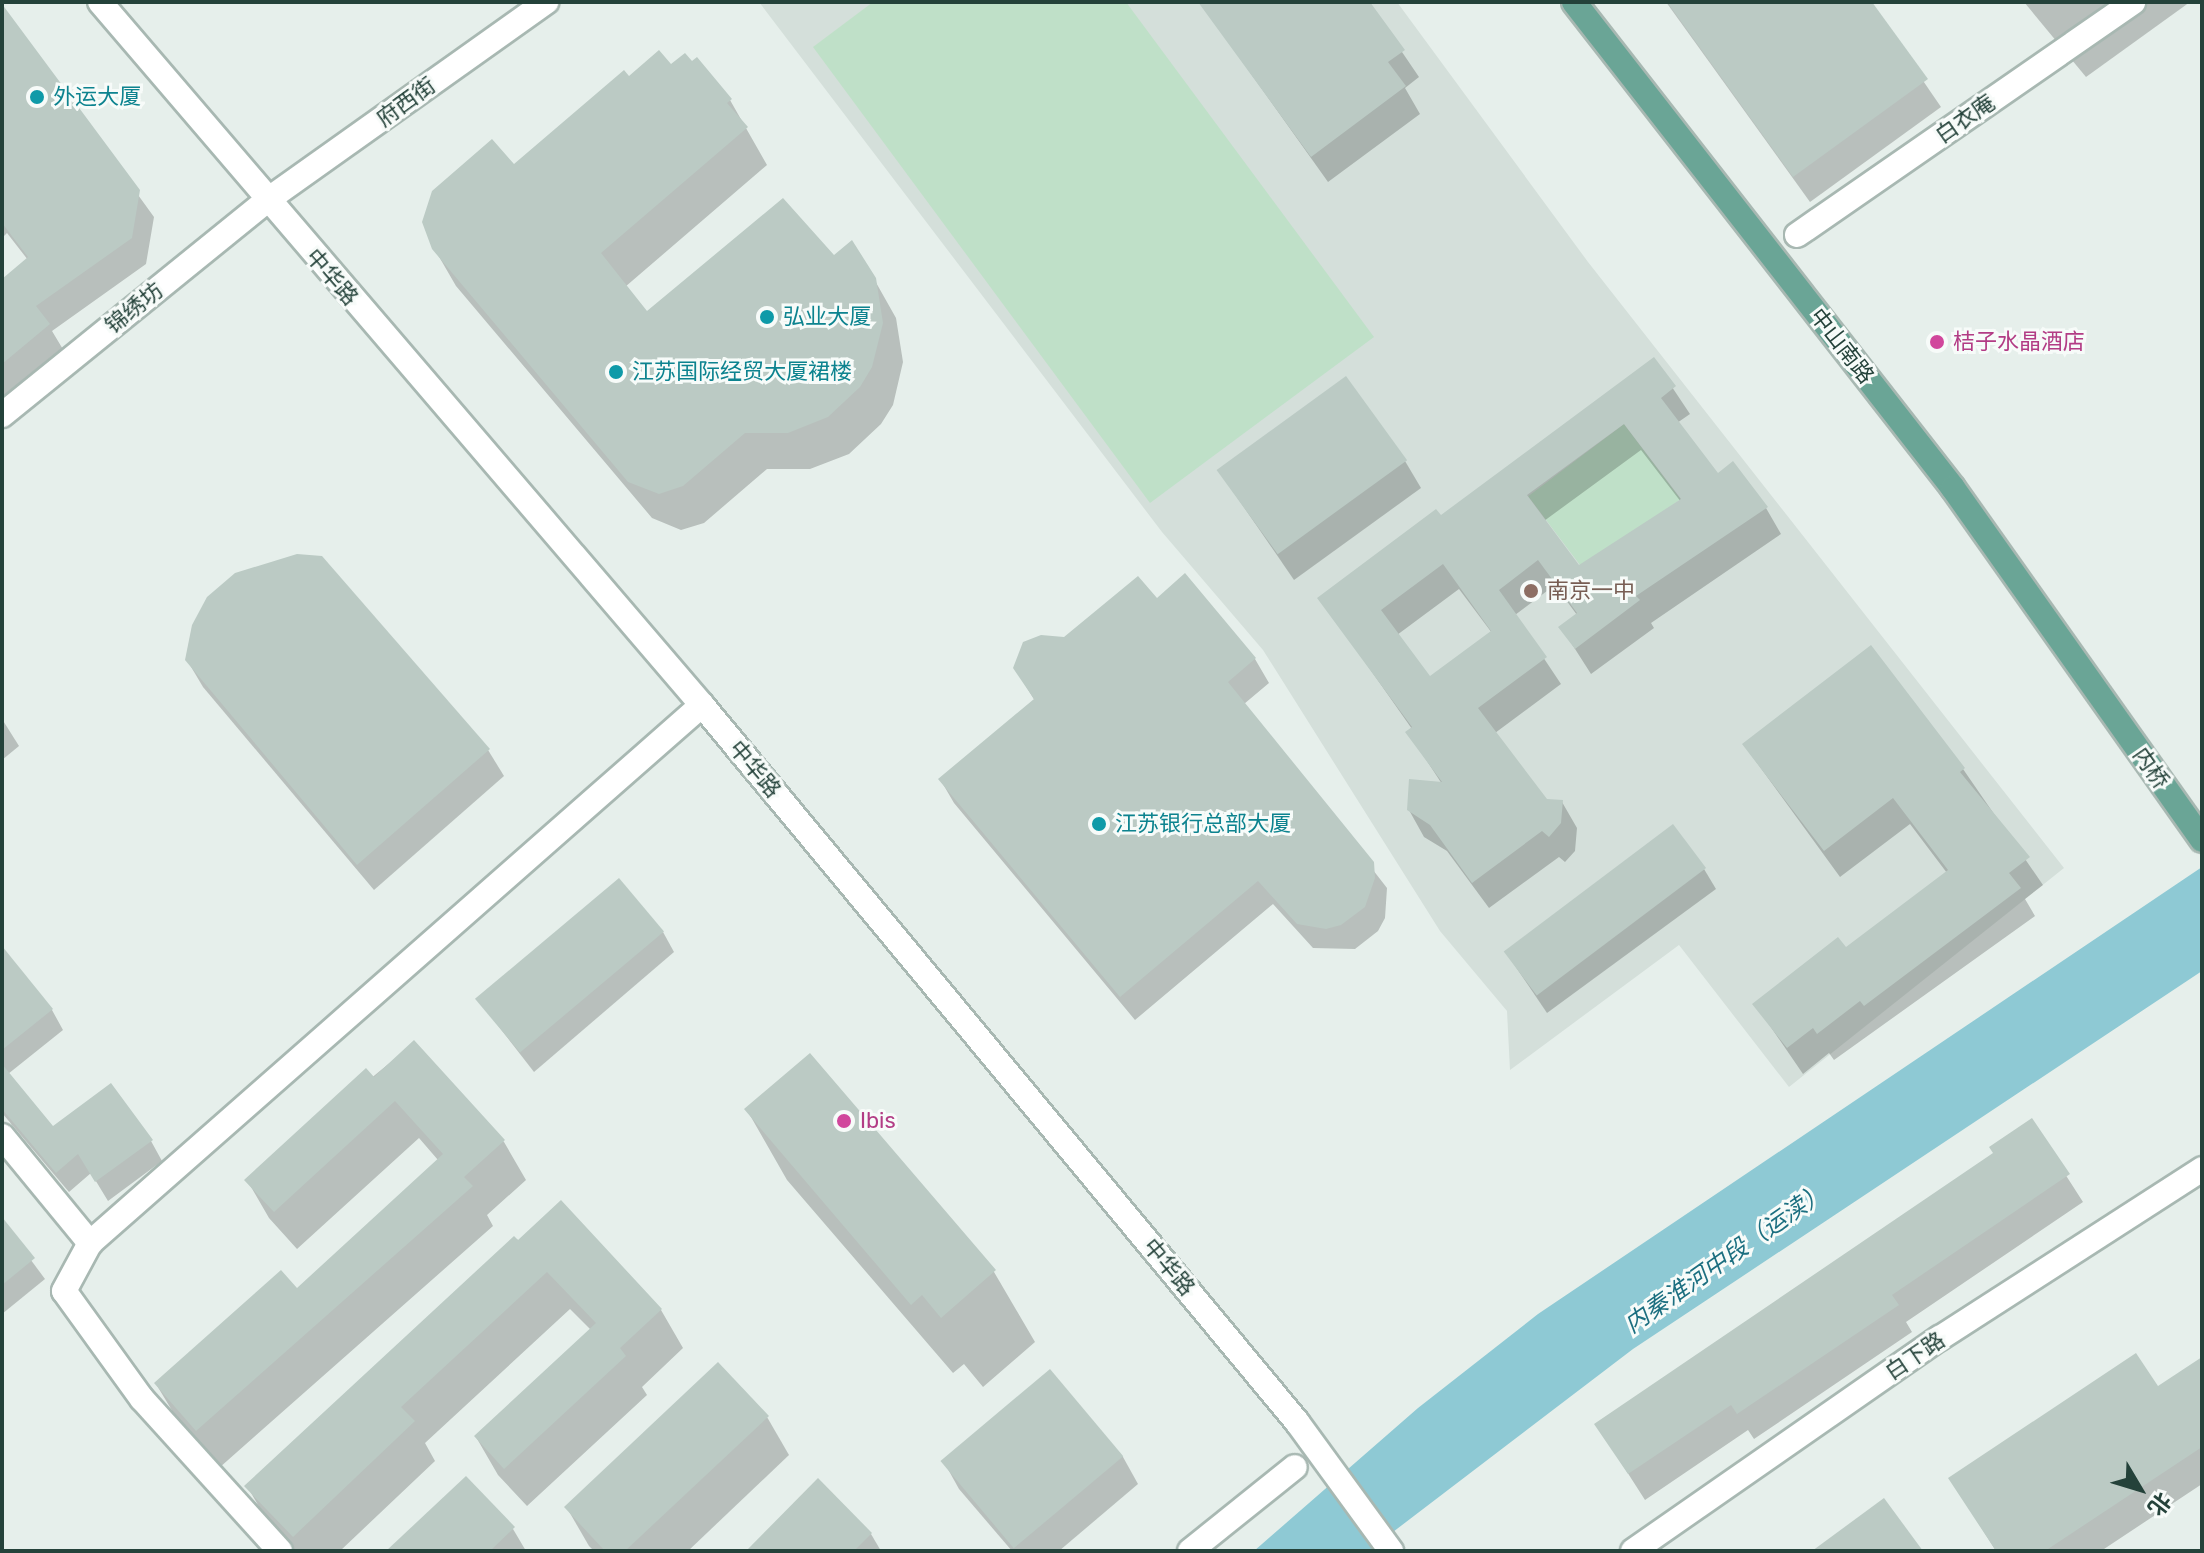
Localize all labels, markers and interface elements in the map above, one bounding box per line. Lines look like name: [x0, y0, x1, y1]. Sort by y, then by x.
street label: 府西街: [372, 72, 440, 132]
place label: 外运大厦: [53, 84, 141, 110]
marker: 外运大厦: [28, 88, 46, 106]
street label: 白衣庵: [1930, 89, 2000, 149]
street label: 中华路: [300, 243, 364, 311]
street label: 锦绣坊: [100, 277, 168, 339]
street label: 中山南路: [1805, 303, 1879, 389]
place label: 弘业大厦: [783, 304, 871, 330]
marker: 弘业大厦: [758, 308, 776, 326]
place label: 桔子水晶酒店: [1953, 329, 2085, 355]
marker: 桔子水晶酒店: [1928, 333, 1946, 351]
place label: 江苏国际经贸大厦裙楼: [632, 359, 852, 385]
marker: 江苏国际经贸大厦裙楼: [607, 363, 625, 381]
place label: 南京一中: [1547, 578, 1635, 604]
marker: 南京一中: [1522, 582, 1540, 600]
street label: 中华路: [724, 735, 786, 803]
street label: 内桥: [2128, 742, 2174, 794]
place label: 江苏银行总部大厦: [1115, 811, 1291, 837]
marker: 江苏银行总部大厦: [1090, 815, 1108, 833]
place label: Ibis: [860, 1108, 896, 1134]
marker: Ibis: [835, 1112, 853, 1130]
water label: 内秦淮河中段（运渎）: [1619, 1178, 1833, 1340]
street label: 中华路: [1138, 1233, 1200, 1301]
street label: 白下路: [1880, 1327, 1950, 1385]
north arrow: [2100, 1449, 2180, 1529]
text: 北: [2142, 1487, 2177, 1521]

